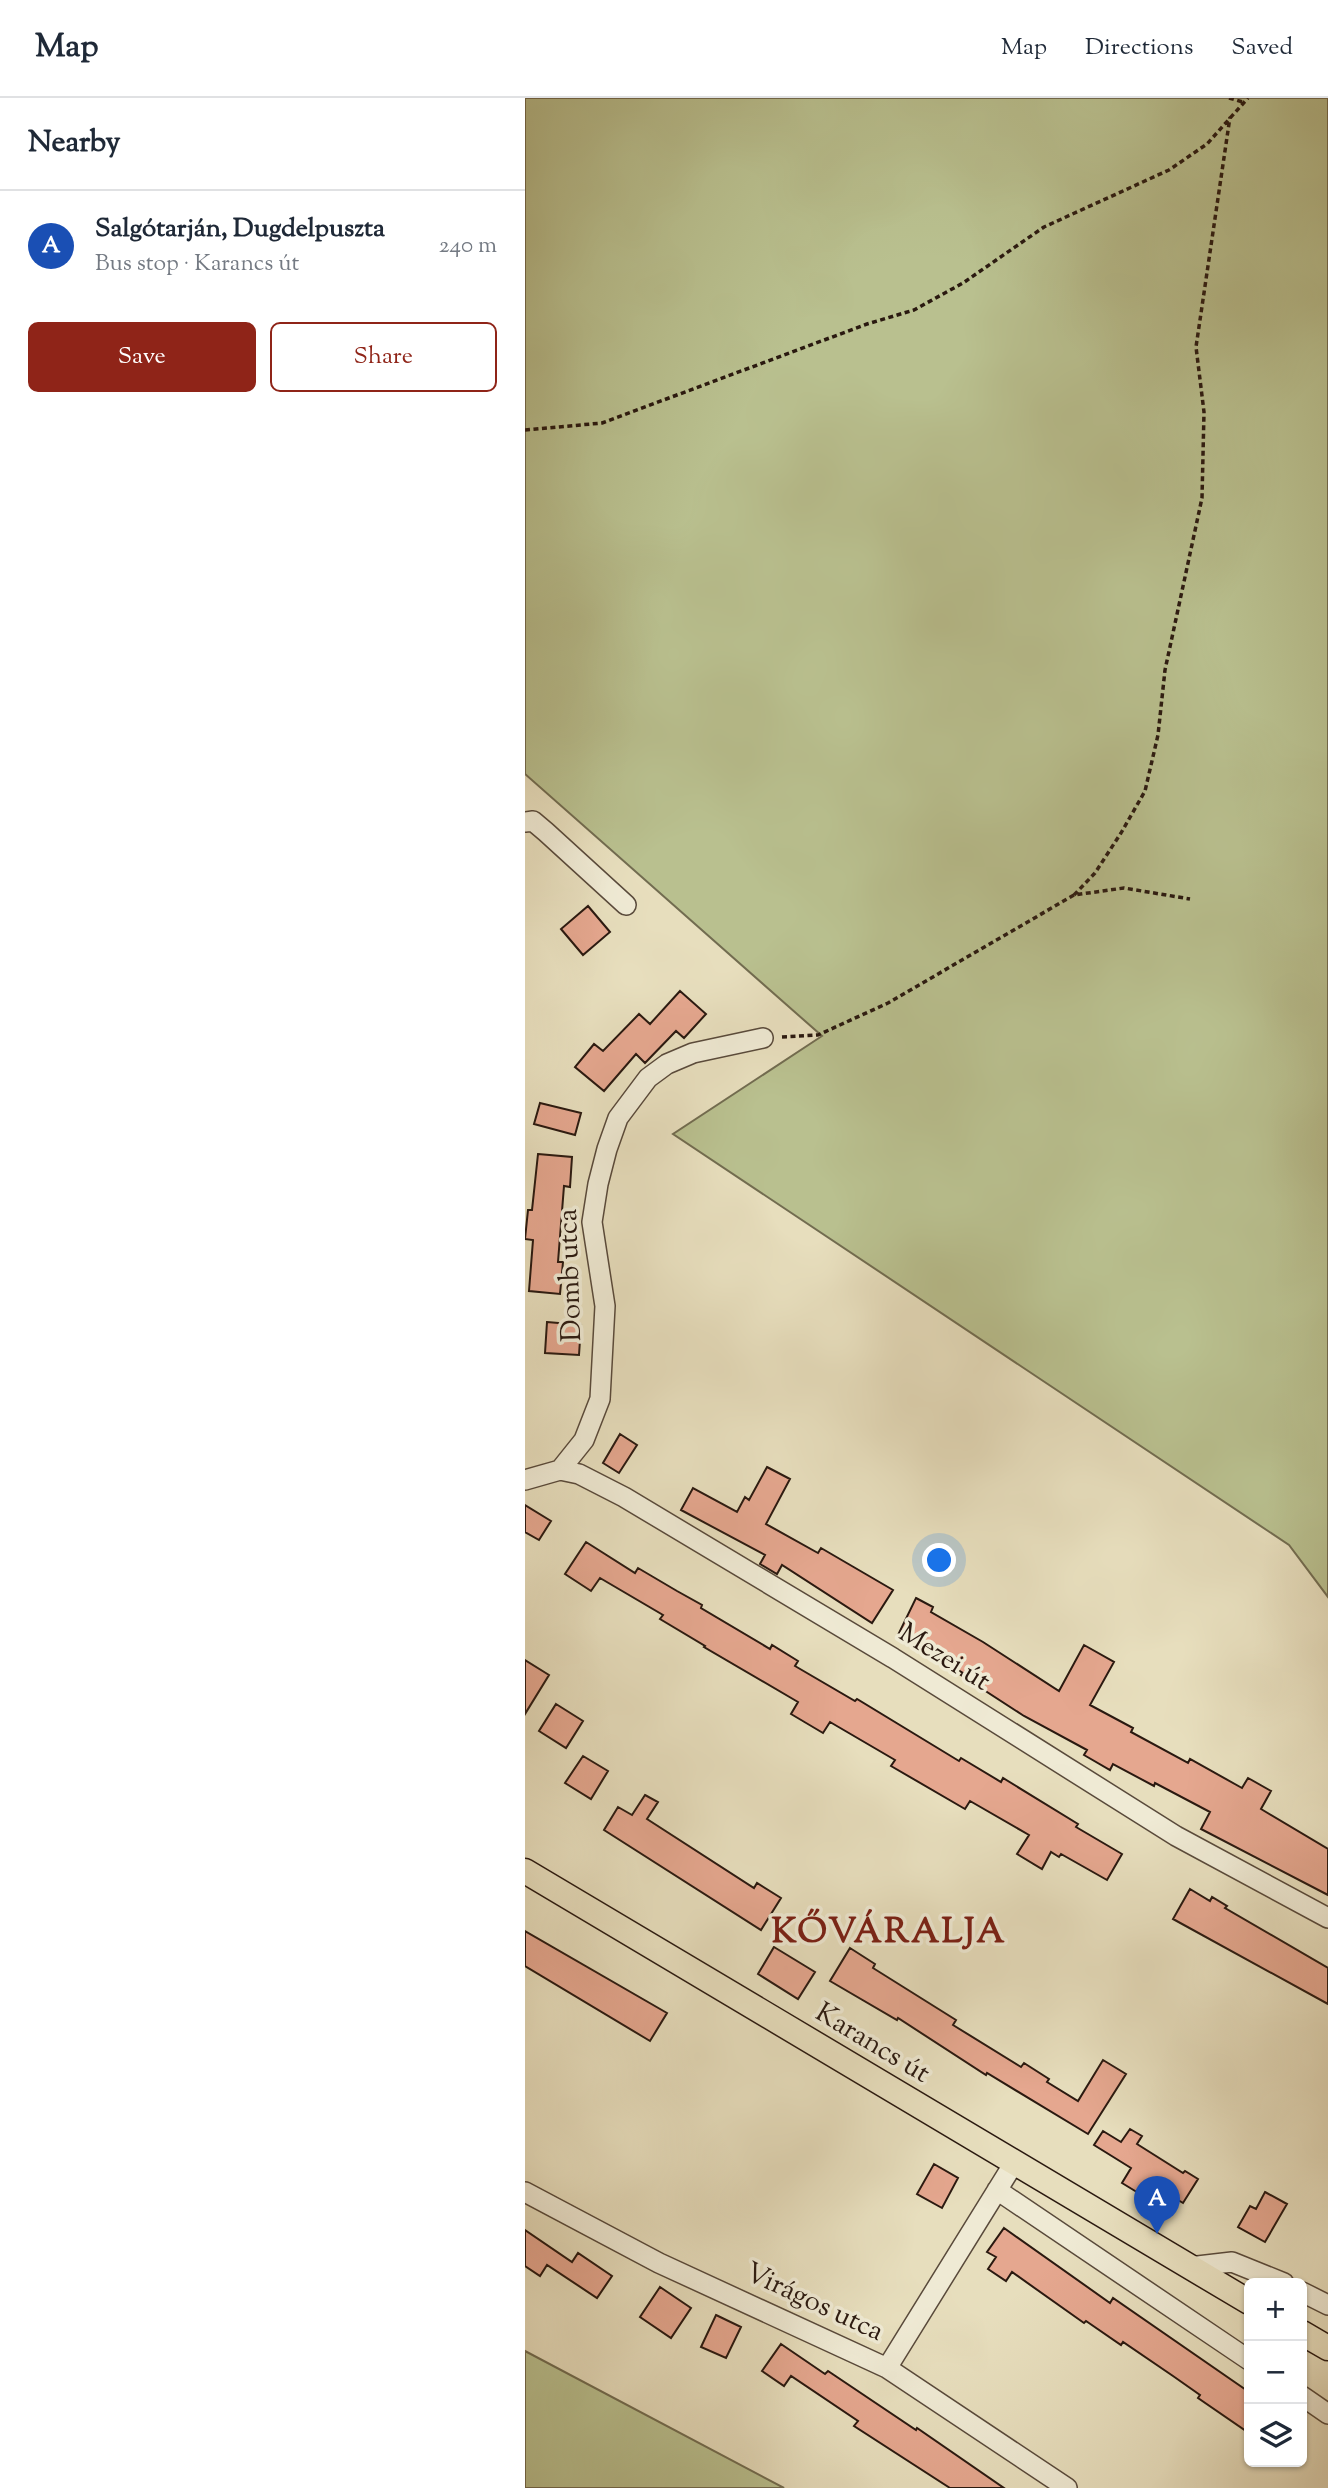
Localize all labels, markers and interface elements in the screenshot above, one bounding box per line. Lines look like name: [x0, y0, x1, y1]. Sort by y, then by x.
text: Map: [35, 24, 99, 72]
text: Map: [1001, 31, 1047, 65]
text: Directions: [1085, 31, 1193, 65]
text: Saved: [1231, 31, 1293, 65]
text: Nearby: [28, 122, 120, 165]
text: Salgótarján, Dugdelpuszta: [95, 211, 385, 248]
text: A: [42, 230, 60, 263]
text: 240 m: [439, 230, 497, 263]
text: Bus stop · Karancs út: [95, 248, 299, 281]
button: Save: [28, 322, 256, 392]
button: Share: [270, 322, 497, 392]
street label: Domb utca: [549, 1208, 593, 1342]
your location: [922, 1543, 956, 1577]
street label: Mezei út: [890, 1614, 998, 1702]
district label: KŐVÁRALJA: [771, 1908, 1007, 1959]
street label: Karancs út: [807, 1994, 937, 2094]
pin: A: [1134, 2176, 1180, 2234]
street label: Virágos utca: [738, 2253, 890, 2353]
map controls: [1244, 2278, 1307, 2467]
button: +: [1244, 2278, 1307, 2341]
button: −: [1244, 2341, 1307, 2404]
button: layers: [1244, 2404, 1307, 2467]

